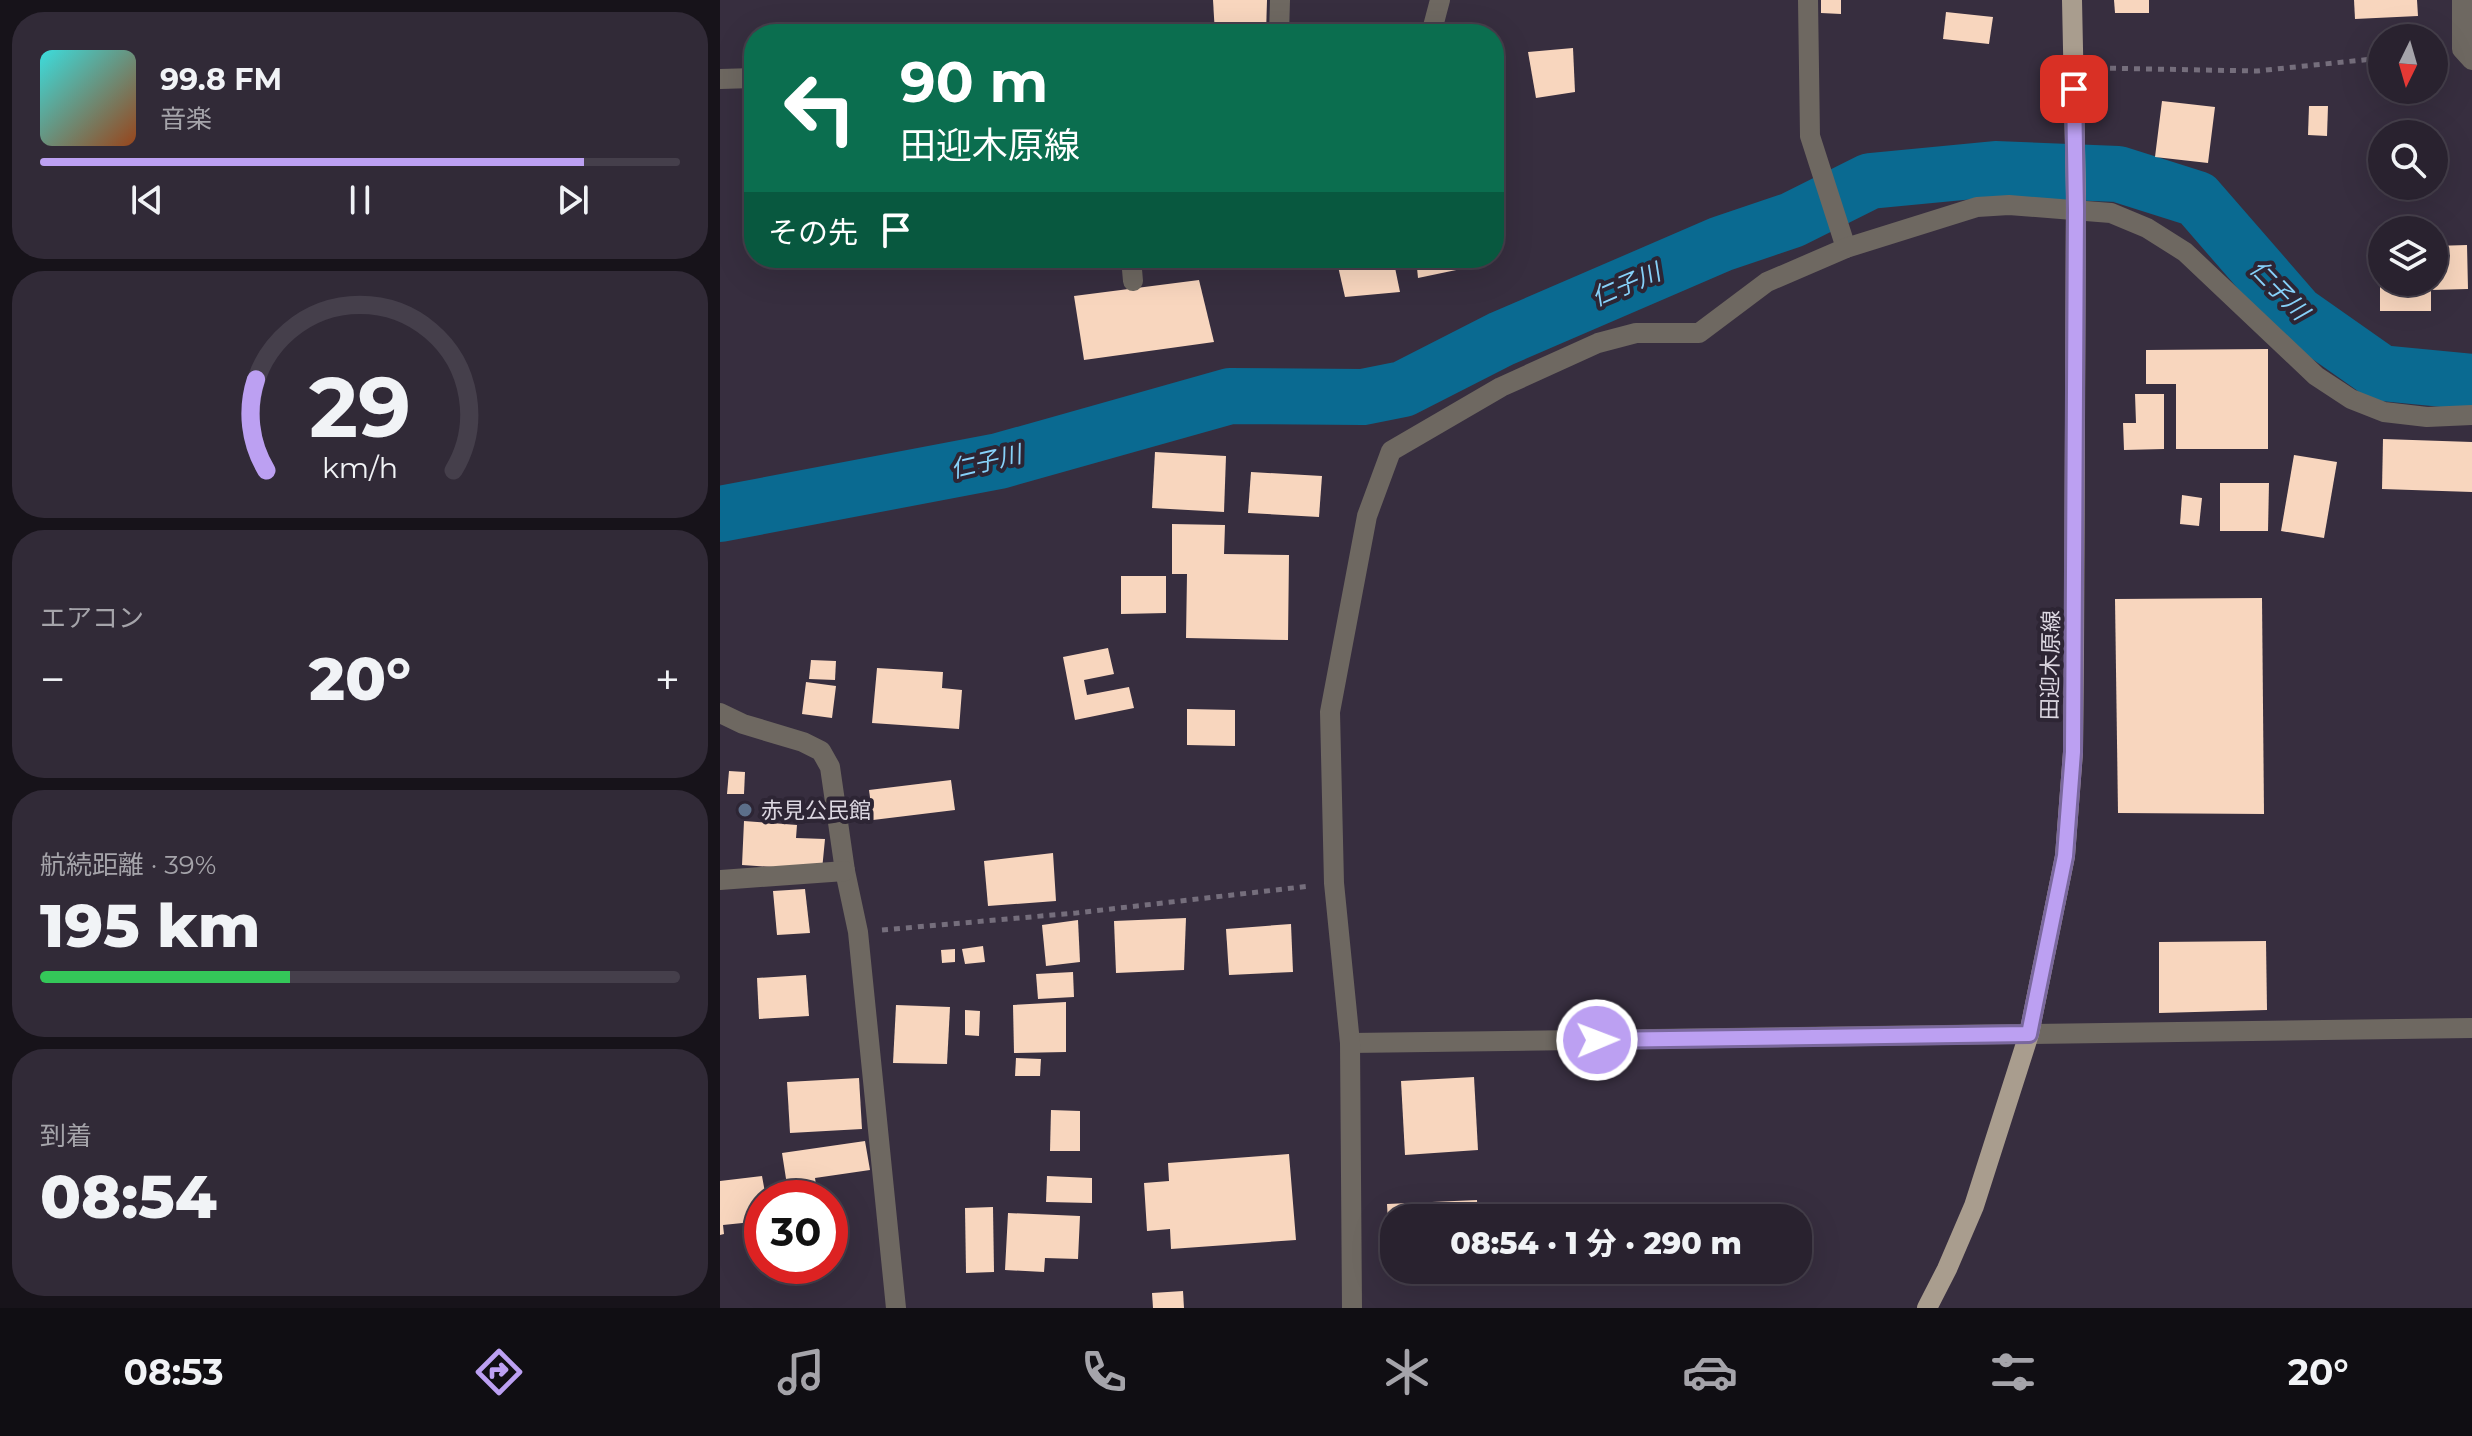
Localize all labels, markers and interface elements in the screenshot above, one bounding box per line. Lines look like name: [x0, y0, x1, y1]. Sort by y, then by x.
north arrow: [2368, 24, 2448, 104]
map controls: [2368, 24, 2448, 296]
text: 90 m: [900, 48, 1048, 116]
pin: [2040, 55, 2108, 123]
icon: left: [768, 56, 872, 160]
text: 99.8 FM: [160, 61, 282, 98]
icon: arrive: [2052, 67, 2096, 111]
text: 音楽: [160, 103, 212, 135]
button: search: [2368, 120, 2448, 200]
text: 田迎木原線: [900, 123, 1080, 167]
icon: previous: [125, 178, 169, 222]
icon: pause: [338, 178, 382, 222]
icon: next: [551, 178, 595, 222]
icon: arrive: [874, 208, 918, 252]
text: その先: [768, 214, 858, 251]
button: layers: [2368, 216, 2448, 296]
water label: 仁子川: [2244, 254, 2317, 328]
water label: 仁子川: [1587, 256, 1667, 312]
text: 29: [309, 355, 411, 457]
water label: 仁子川: [948, 439, 1027, 484]
text: km/h: [322, 450, 398, 485]
text: エアコン: [40, 602, 144, 634]
street label: 田迎木原線: [2036, 610, 2065, 720]
text: 20°: [309, 642, 411, 715]
text: −: [40, 652, 65, 706]
text: +: [655, 652, 680, 706]
place label: 赤見公民館: [761, 797, 871, 824]
marker: 赤見公民館: [736, 801, 754, 819]
text: 航続距離 · 39%: [40, 849, 216, 881]
text: 195 km: [40, 889, 260, 962]
position arrow: [1555, 998, 1639, 1082]
text: 到着: [40, 1120, 92, 1152]
text: 08:54: [40, 1160, 217, 1233]
speed limit sign: 30: [744, 1180, 848, 1284]
text: 08:54 · 1 分 · 290 m: [1450, 1225, 1742, 1262]
icon: directions: [471, 1344, 527, 1400]
icon: music: [773, 1344, 829, 1400]
icon: phone: [1076, 1344, 1132, 1400]
icon: climate: [1379, 1344, 1435, 1400]
icon: car: [1682, 1344, 1738, 1400]
icon: filters: [1985, 1344, 2041, 1400]
text: 08:53: [123, 1350, 224, 1394]
text: 20°: [2288, 1350, 2349, 1394]

